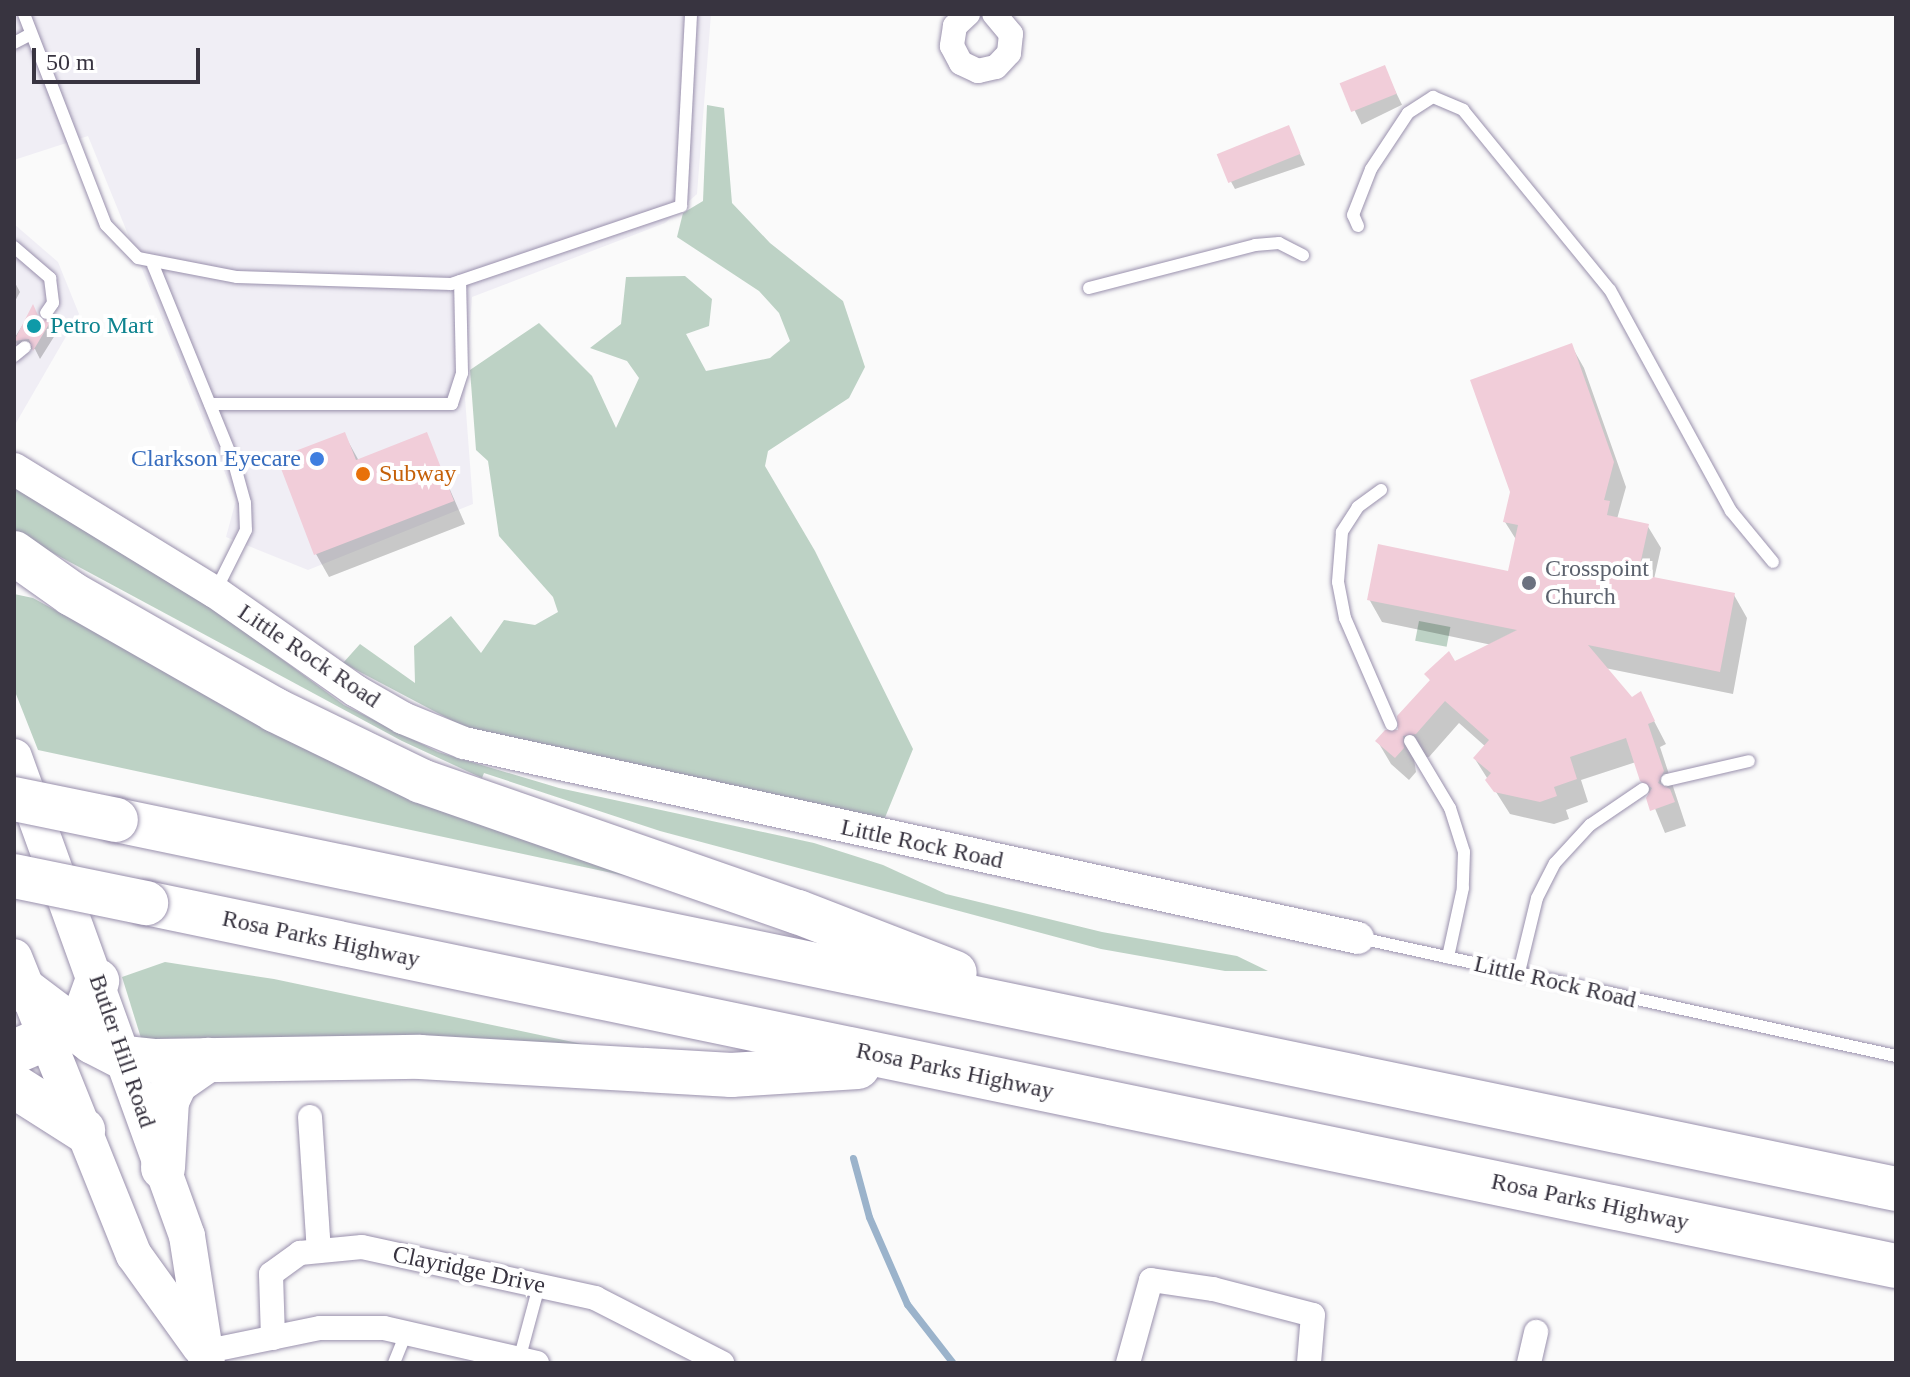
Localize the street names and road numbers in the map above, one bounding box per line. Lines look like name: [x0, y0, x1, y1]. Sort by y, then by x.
street label: Little Rock Road: [232, 598, 386, 714]
street label: Little Rock Road: [838, 813, 1006, 875]
street label: Rosa Parks Highway: [220, 904, 422, 974]
street label: Little Rock Road: [1471, 949, 1639, 1015]
street label: Butler Hill Road: [82, 971, 162, 1131]
street label: Rosa Parks Highway: [854, 1036, 1056, 1106]
street label: Rosa Parks Highway: [1489, 1167, 1691, 1237]
street label: Clayridge Drive: [390, 1240, 548, 1300]

